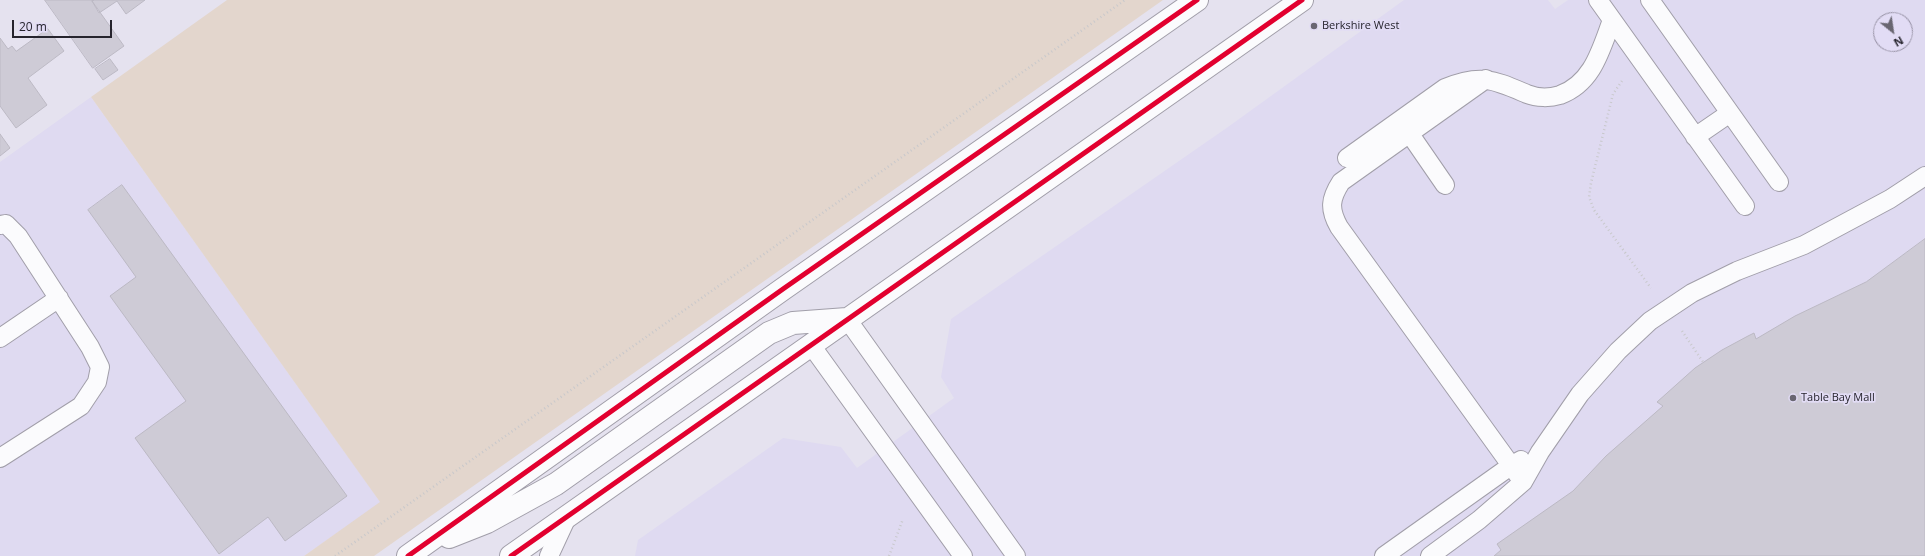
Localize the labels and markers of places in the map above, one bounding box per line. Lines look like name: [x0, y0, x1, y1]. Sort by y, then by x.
place label: Berkshire West: [1322, 19, 1399, 33]
marker: Berkshire West: [1309, 21, 1319, 31]
place label: Table Bay Mall: [1801, 391, 1875, 405]
marker: Table Bay Mall: [1788, 393, 1798, 403]

